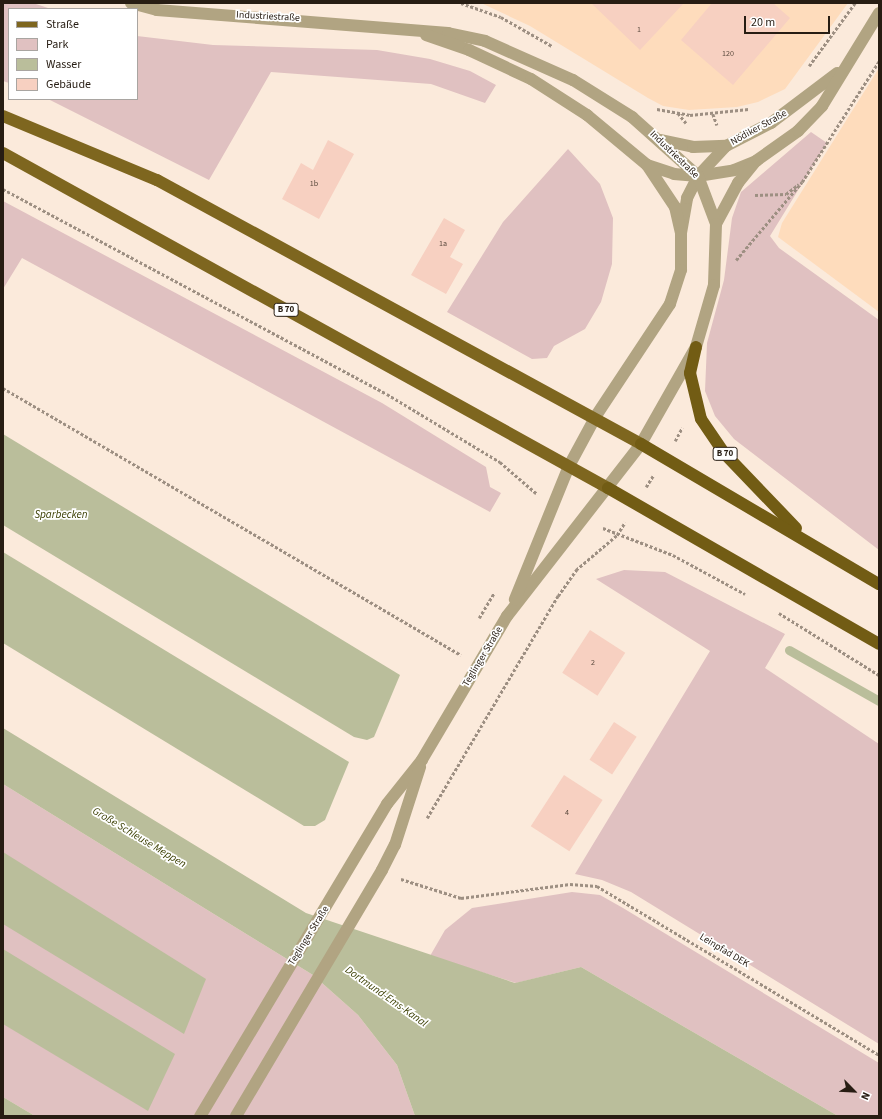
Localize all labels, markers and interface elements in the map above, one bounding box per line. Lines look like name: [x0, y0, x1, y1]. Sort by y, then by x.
legend: [8, 8, 138, 100]
scale bar: [746, 8, 832, 34]
street label: Industriestraße: [236, 9, 300, 25]
text: 20 m: [751, 14, 775, 31]
text: Straße: [46, 16, 79, 33]
house number: 1: [637, 25, 641, 35]
text: Park: [46, 36, 68, 53]
house number: 120: [722, 49, 734, 59]
text: Wasser: [46, 56, 81, 73]
text: Gebäude: [46, 76, 91, 93]
street label: Nödiker Straße: [729, 108, 789, 148]
street label: Industriestraße: [647, 129, 701, 181]
house number: 1b: [310, 179, 318, 189]
house number: 1a: [439, 239, 447, 249]
road number: B 70: [273, 303, 299, 317]
road number: B 70: [712, 447, 738, 461]
water label: Sparbecken: [34, 508, 88, 522]
street label: Teglinger Straße: [460, 625, 506, 689]
house number: 2: [591, 658, 595, 668]
water label: Große Schleuse Meppen: [90, 805, 188, 871]
house number: 4: [565, 808, 569, 818]
street label: Teglinger Straße: [286, 904, 332, 968]
street label: Leinpfad DEK: [697, 932, 751, 970]
water label: Dortmund-Ems-Kanal: [342, 964, 430, 1030]
north arrow: [834, 1071, 874, 1111]
text: N: [857, 1090, 874, 1102]

